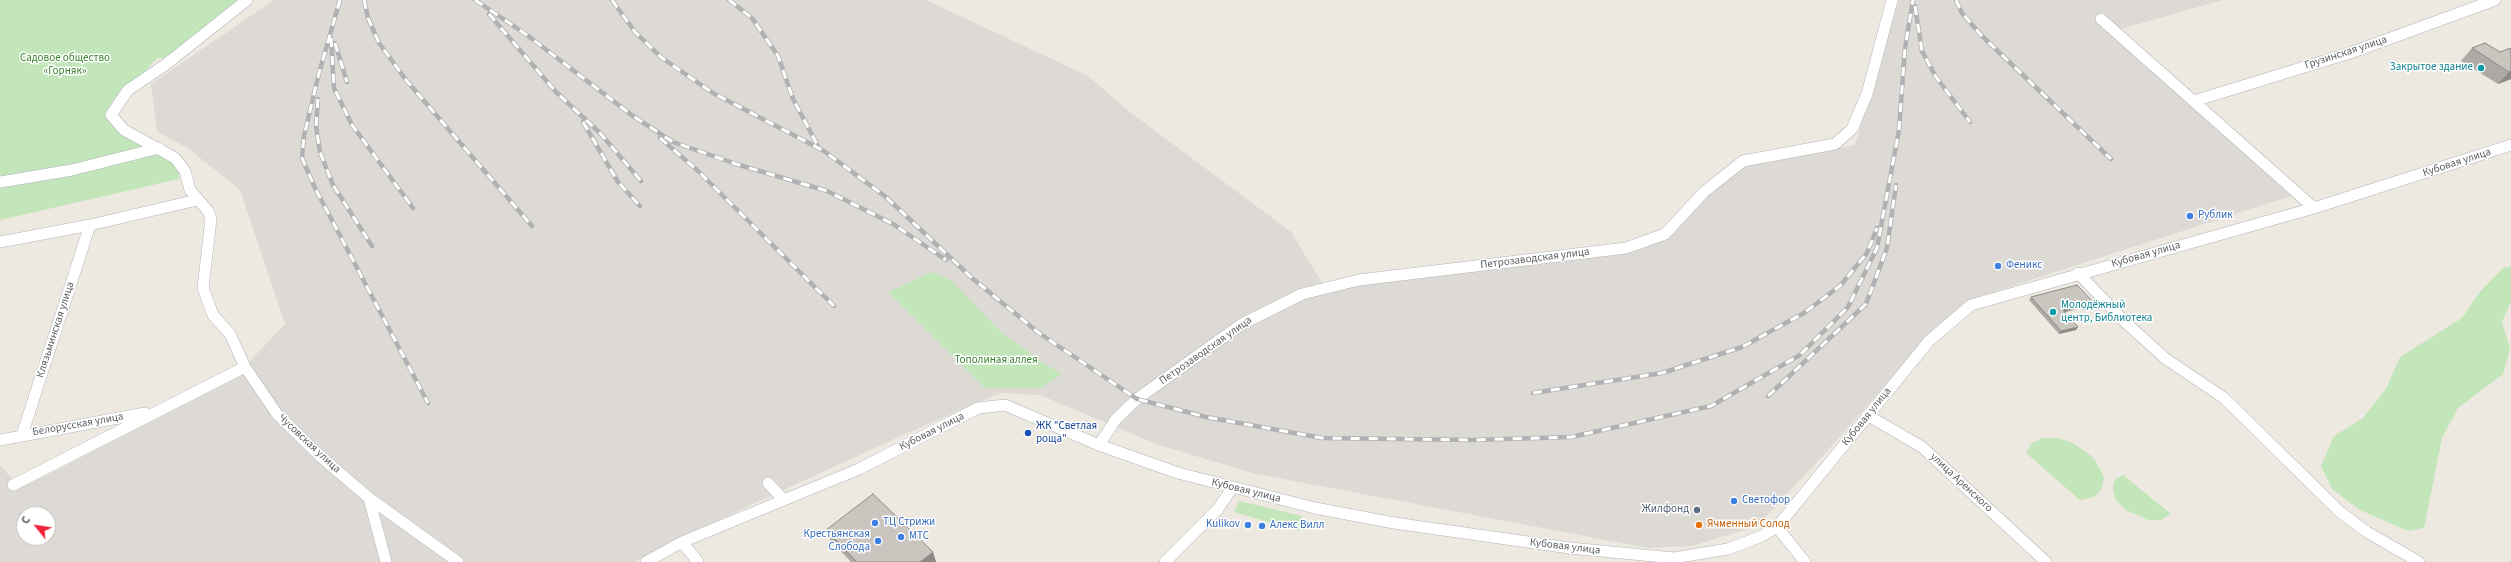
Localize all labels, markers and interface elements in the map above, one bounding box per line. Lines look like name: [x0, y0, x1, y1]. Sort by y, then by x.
street label: Грузинская улица: [2303, 33, 2389, 73]
park label: Садовое общество «Горняк»: [20, 52, 110, 78]
place label: Закрытое здание: [2390, 61, 2473, 75]
marker: Закрытое здание: [2476, 63, 2486, 73]
street label: Кубовая улица: [2421, 146, 2493, 180]
place label: Рублик: [2198, 209, 2233, 223]
marker: Рублик: [2185, 211, 2195, 221]
street label: Кубовая улица: [2110, 239, 2182, 271]
street label: Петрозаводская улица: [1480, 246, 1590, 272]
place label: Феникс: [2006, 259, 2042, 273]
marker: Феникс: [1993, 261, 2003, 271]
street label: Клязьминская улица: [34, 280, 78, 380]
place label: Молодёжный центр, Библиотека: [2061, 299, 2152, 325]
marker: Молодёжный центр, Библиотека: [2048, 307, 2058, 317]
street label: Петрозаводская улица: [1157, 314, 1255, 388]
park label: Тополиная аллея: [954, 354, 1038, 368]
street label: Кубовая улица: [1840, 385, 1894, 449]
street label: Белорусская улица: [31, 410, 125, 440]
street label: Кубовая улица: [897, 410, 967, 454]
street label: Чусовская улица: [275, 412, 343, 476]
place label: ЖК "Светлая роща": [1036, 420, 1097, 446]
marker: ЖК "Светлая роща": [1023, 428, 1033, 438]
street label: улица Аренского: [1927, 451, 1995, 515]
street label: Кубовая улица: [1210, 476, 1282, 506]
place label: Светофор: [1742, 494, 1790, 508]
marker: Светофор: [1729, 496, 1739, 506]
place label: Жилфонд: [1642, 503, 1689, 517]
marker: Жилфонд: [1692, 505, 1702, 515]
north arrow: [16, 506, 56, 546]
text: С: [18, 514, 34, 527]
place label: ТЦ Стрижи: [883, 516, 935, 530]
marker: ТЦ Стрижи: [870, 518, 880, 528]
place label: Kulikov: [1206, 518, 1240, 532]
place label: Ячменный Солод: [1707, 518, 1790, 532]
place label: Алекс Вилл: [1270, 519, 1324, 533]
marker: Kulikov: [1243, 520, 1253, 530]
marker: Ячменный Солод: [1694, 520, 1704, 530]
marker: Алекс Вилл: [1257, 521, 1267, 531]
place label: Крестьянская Слобода: [803, 528, 870, 554]
place label: МТС: [909, 530, 929, 544]
marker: МТС: [896, 532, 906, 542]
marker: Крестьянская Слобода: [873, 536, 883, 546]
street label: Кубовая улица: [1529, 536, 1601, 558]

